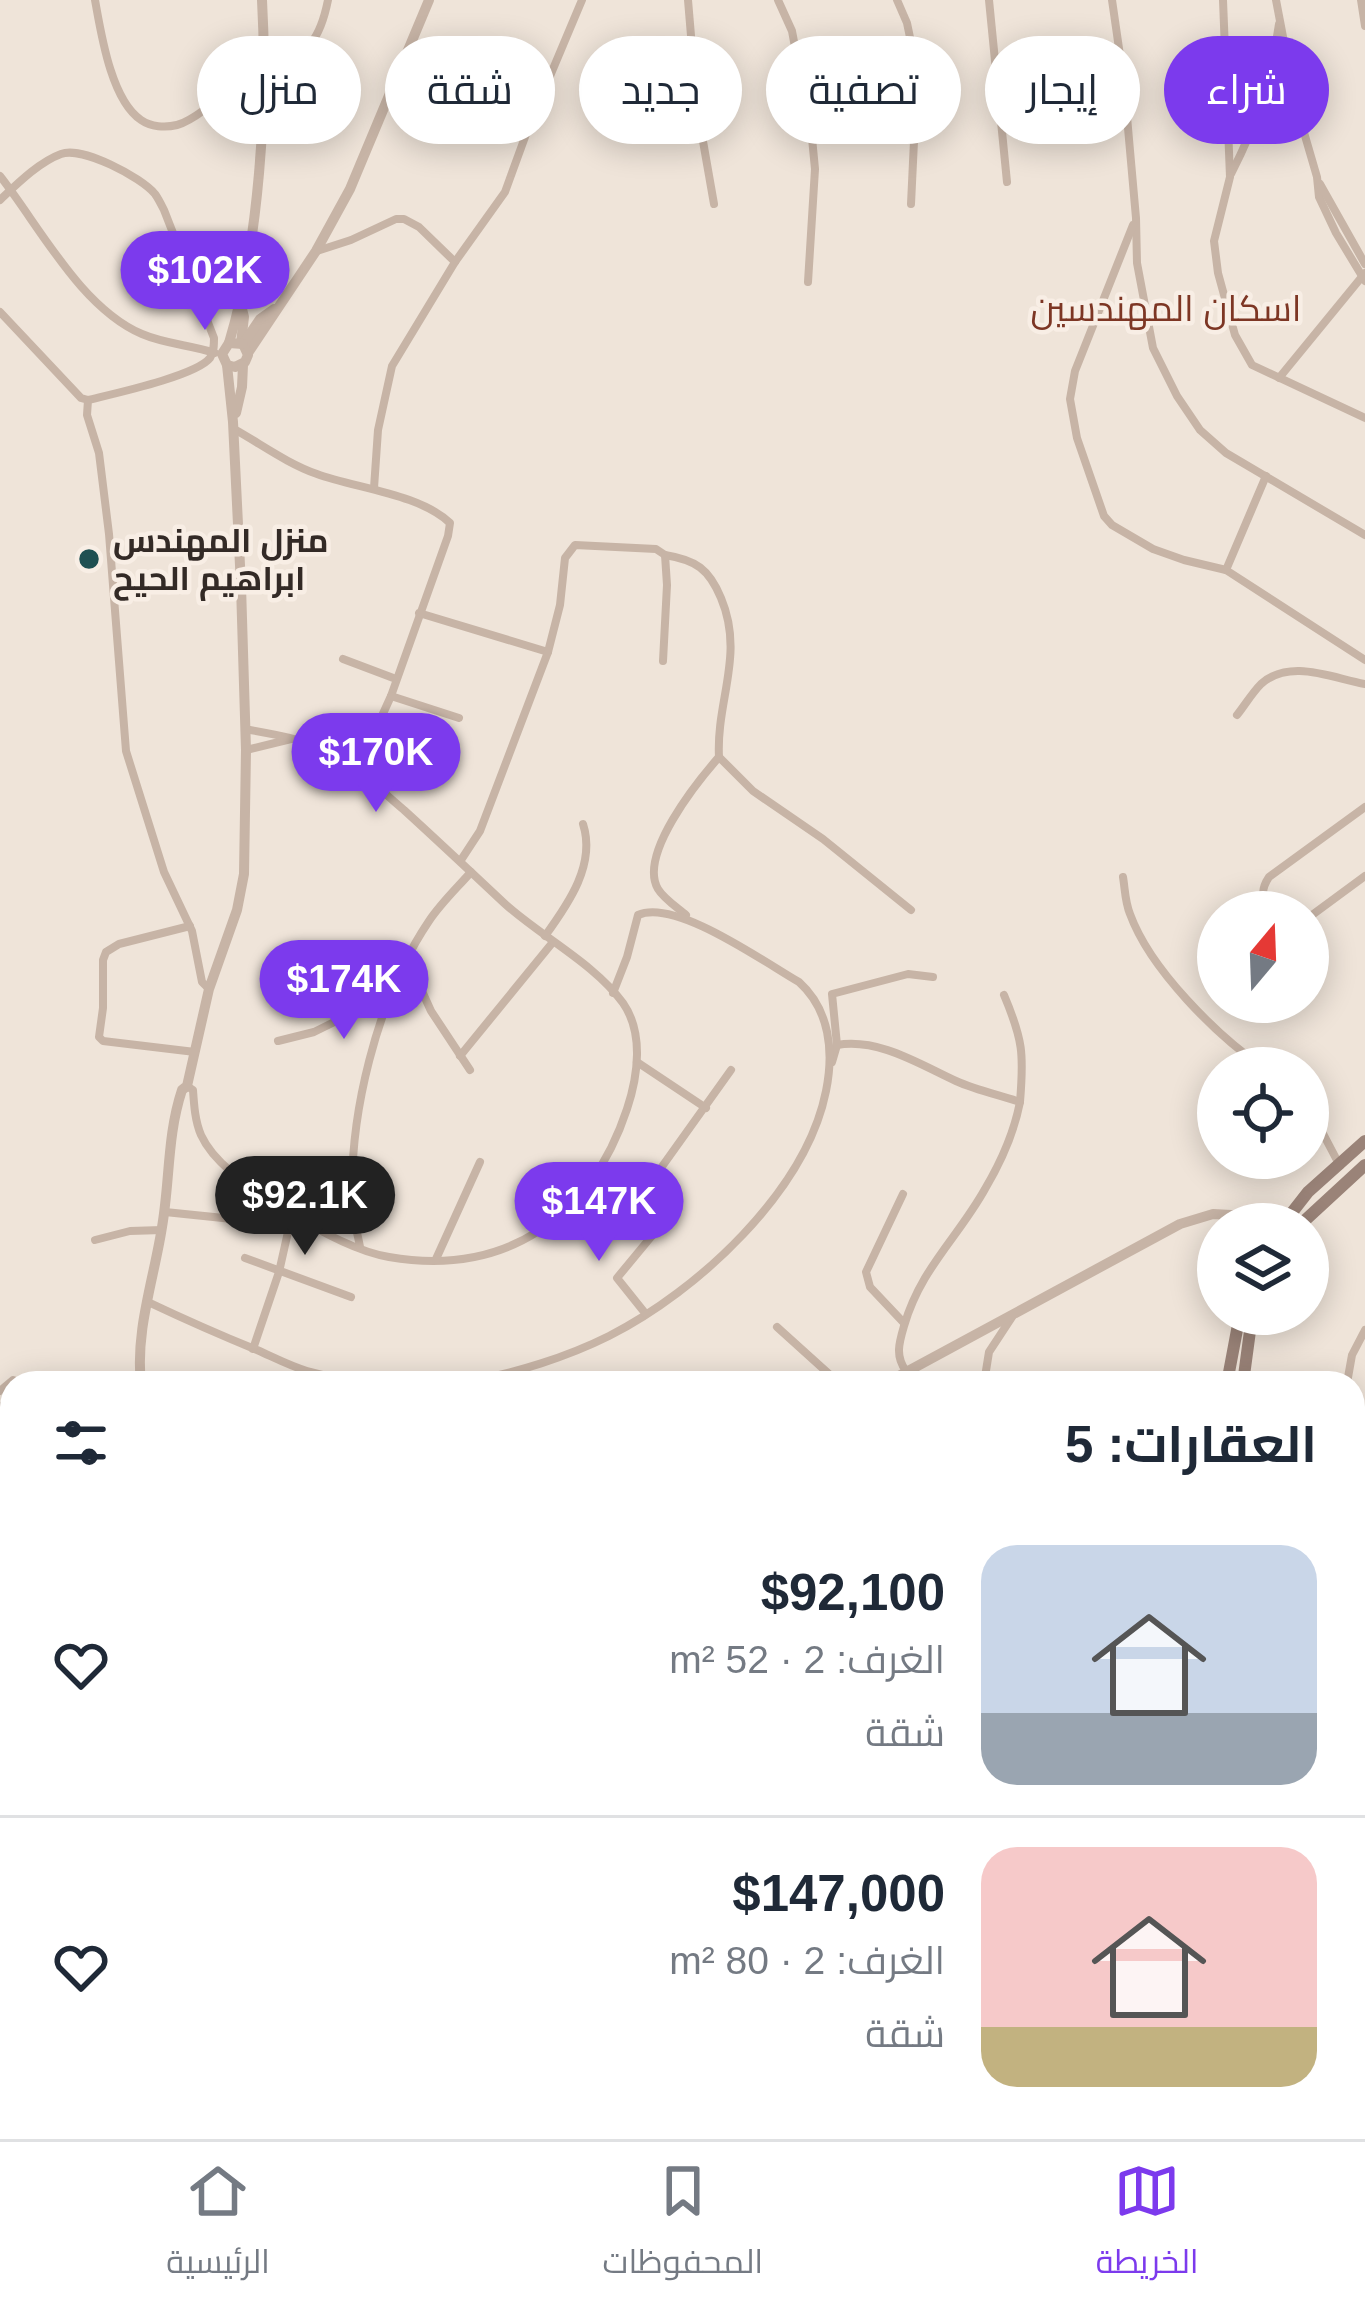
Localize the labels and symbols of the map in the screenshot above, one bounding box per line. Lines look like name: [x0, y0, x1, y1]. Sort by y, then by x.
pin: $102K: [121, 231, 289, 333]
district label: اسكان المهندسين: [1031, 288, 1301, 330]
place label: منزل المهندس ابراهيم الحيح: [113, 522, 329, 601]
marker: منزل المهندس ابراهيم الحيح: [76, 546, 102, 572]
pin: $170K: [292, 713, 460, 815]
north arrow: [1197, 891, 1329, 1023]
pin: $174K: [260, 940, 428, 1042]
pin: $92.1K: [207, 1156, 403, 1258]
pin: $147K: [515, 1162, 683, 1264]

